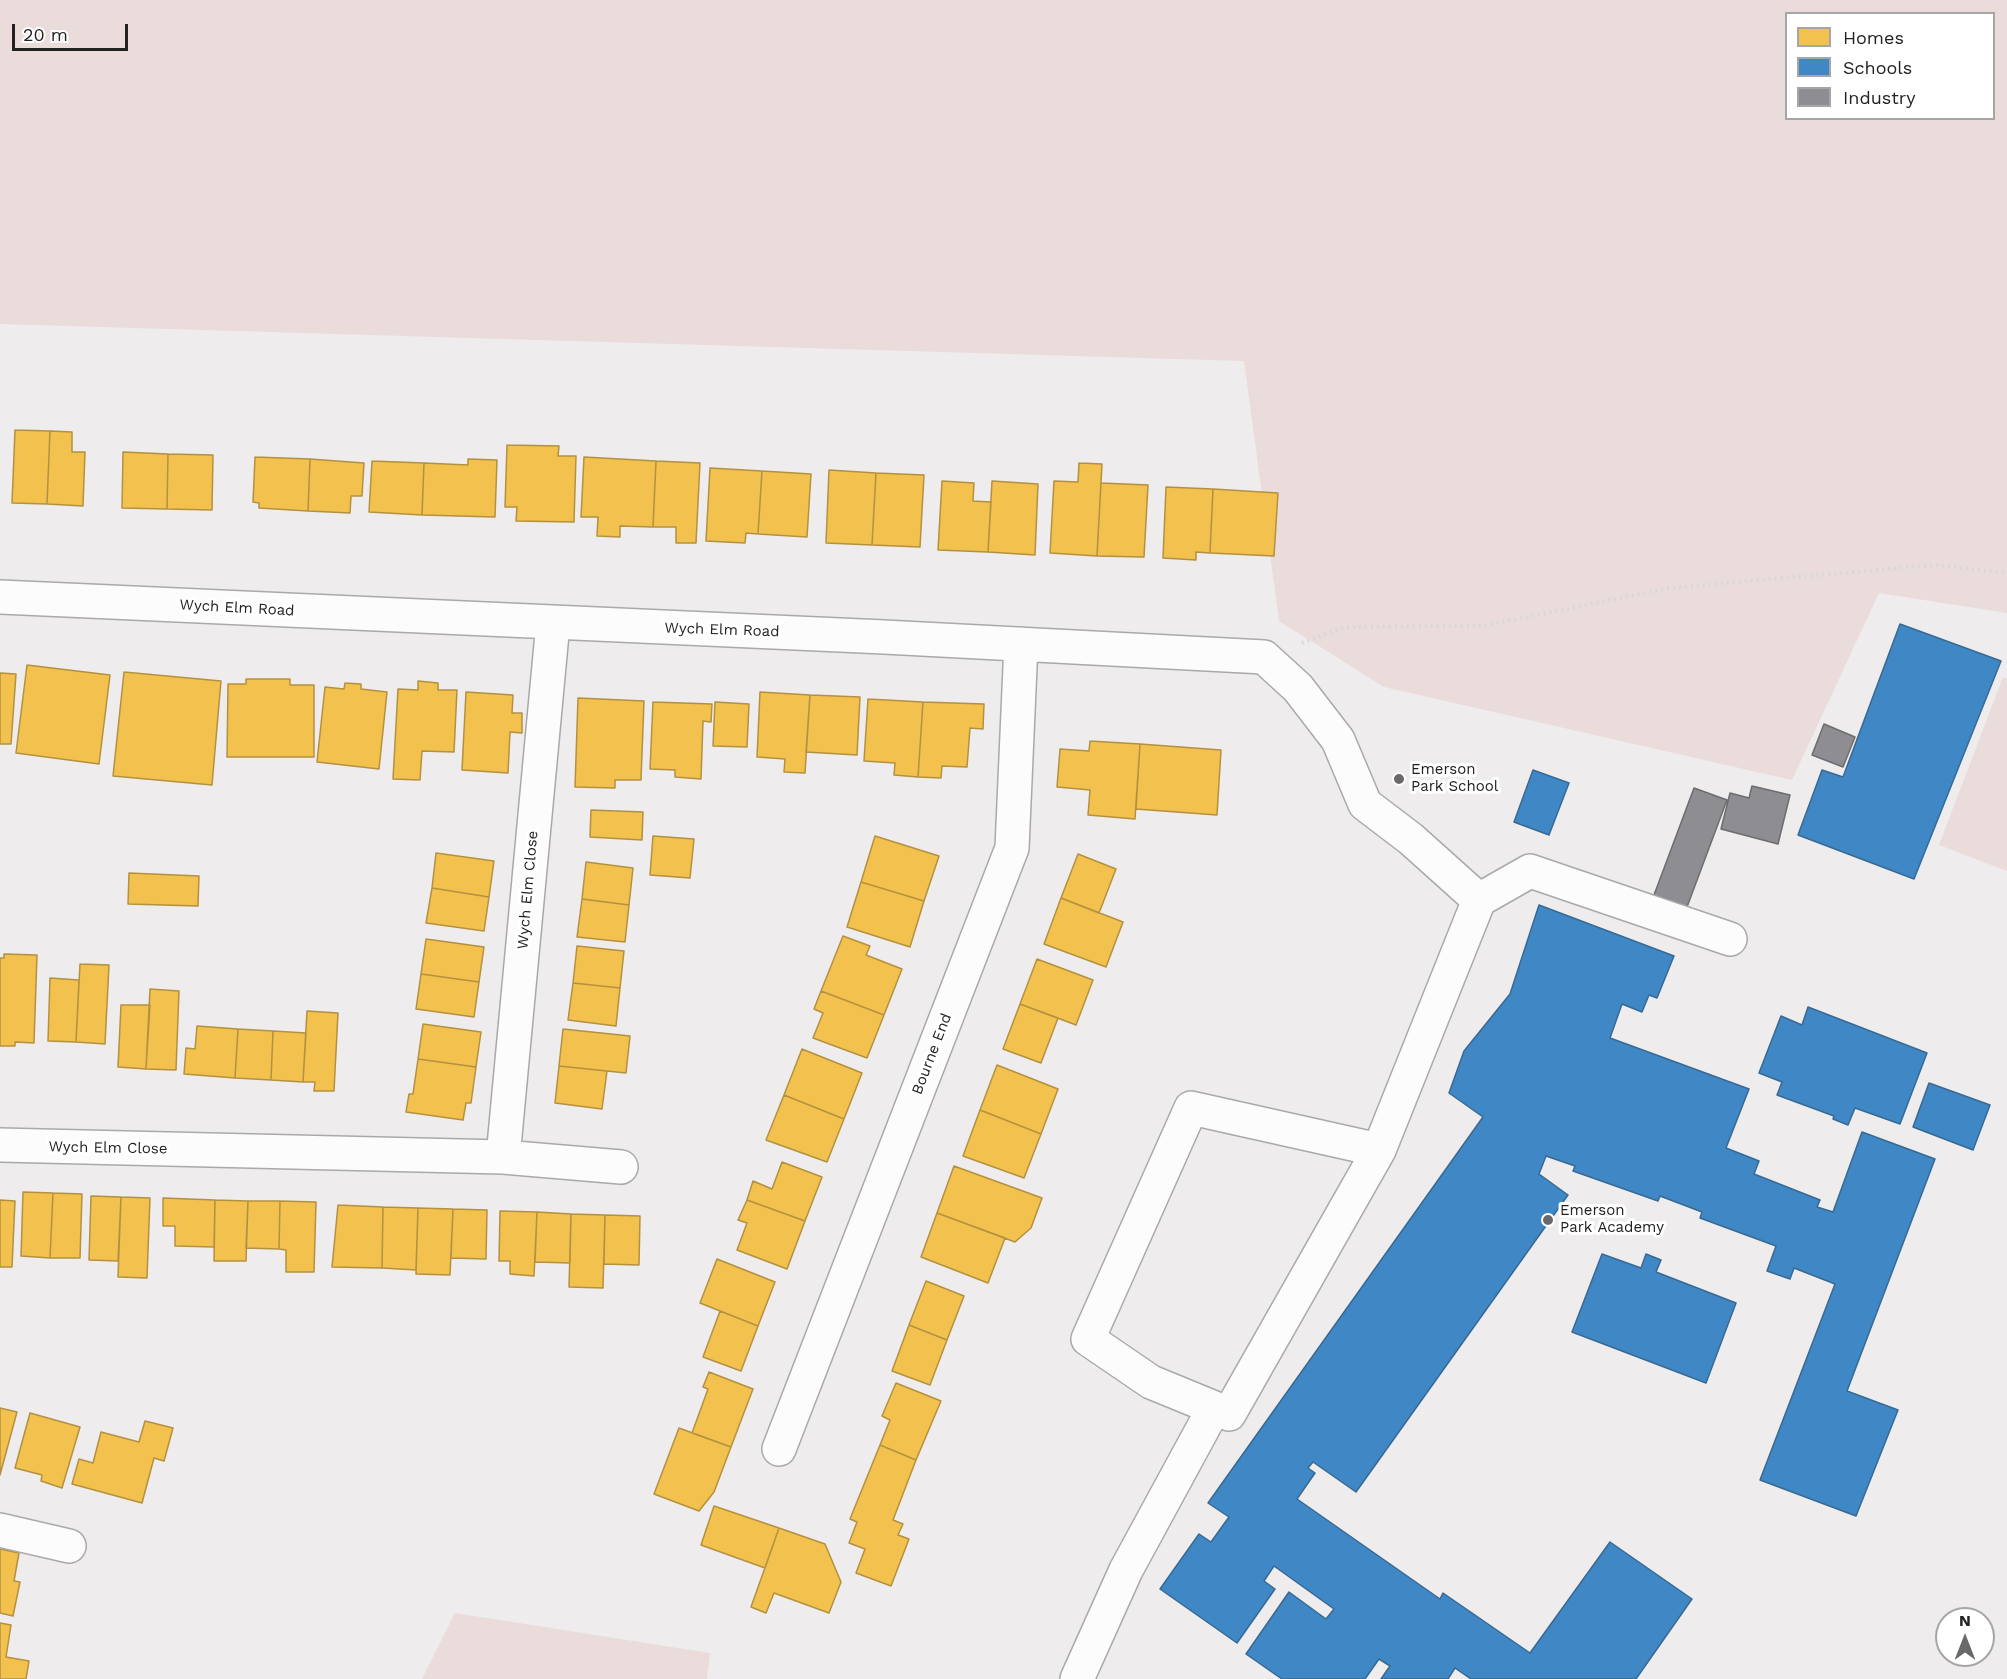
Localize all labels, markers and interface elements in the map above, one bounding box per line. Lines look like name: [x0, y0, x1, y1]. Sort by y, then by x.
scale bar: [15, 12, 130, 50]
legend: [1785, 12, 1995, 120]
text: 20 m: [23, 24, 68, 45]
text: Homes: [1843, 27, 1904, 48]
text: Schools: [1843, 57, 1912, 78]
text: Industry: [1843, 87, 1915, 108]
street label: Wych Elm Road: [179, 596, 295, 620]
street label: Wych Elm Road: [664, 619, 780, 641]
place label: Emerson Park School: [1411, 761, 1498, 796]
marker: Emerson Park School: [1392, 772, 1406, 786]
street label: Wych Elm Close: [514, 830, 542, 950]
street label: Bourne End: [908, 1011, 956, 1097]
street label: Wych Elm Close: [48, 1138, 168, 1158]
place label: Emerson Park Academy: [1560, 1202, 1664, 1237]
marker: Emerson Park Academy: [1541, 1213, 1555, 1227]
north arrow: [1935, 1607, 1995, 1667]
text: N: [1959, 1611, 1971, 1630]

